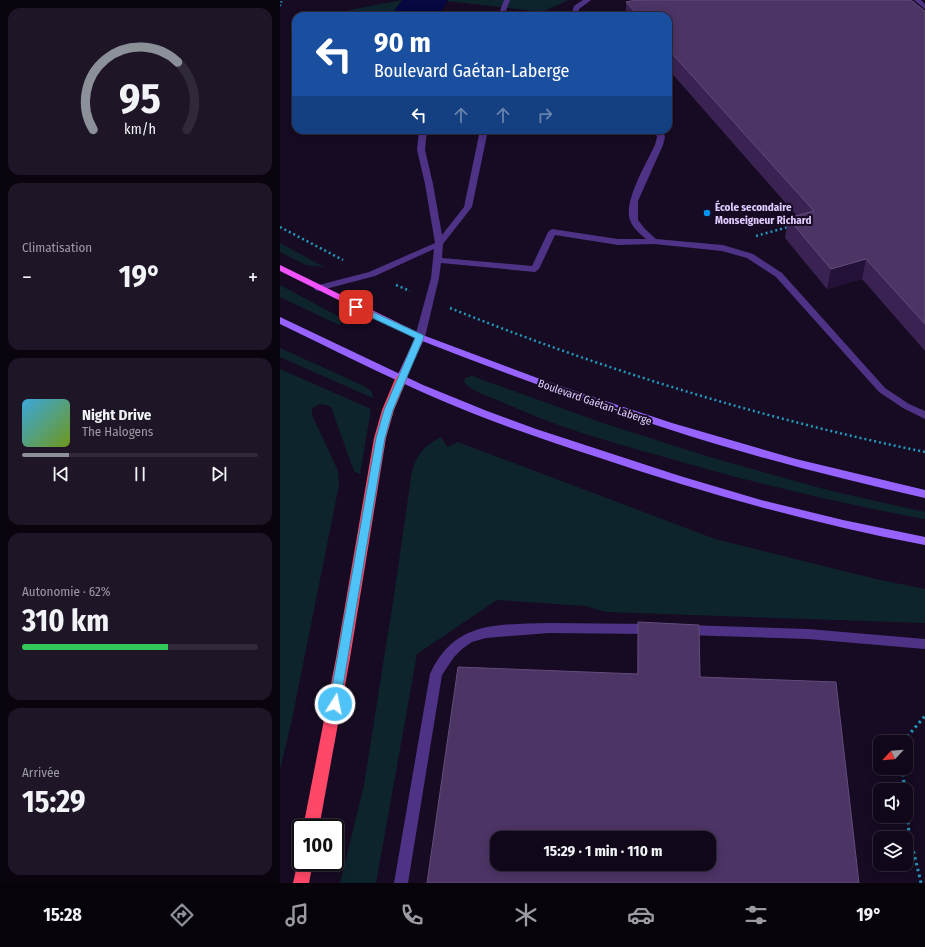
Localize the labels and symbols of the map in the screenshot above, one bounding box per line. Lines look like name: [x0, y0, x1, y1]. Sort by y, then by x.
place label: École secondaire Monseigneur Richard: [715, 200, 811, 227]
marker: École secondaire Monseigneur Richard: [702, 208, 712, 218]
pin: [339, 290, 373, 324]
street label: Boulevard Gaétan-Laberge: [536, 377, 653, 428]
position arrow: [314, 683, 356, 725]
north arrow: [873, 735, 913, 775]
speed limit sign: 100: [292, 819, 344, 871]

